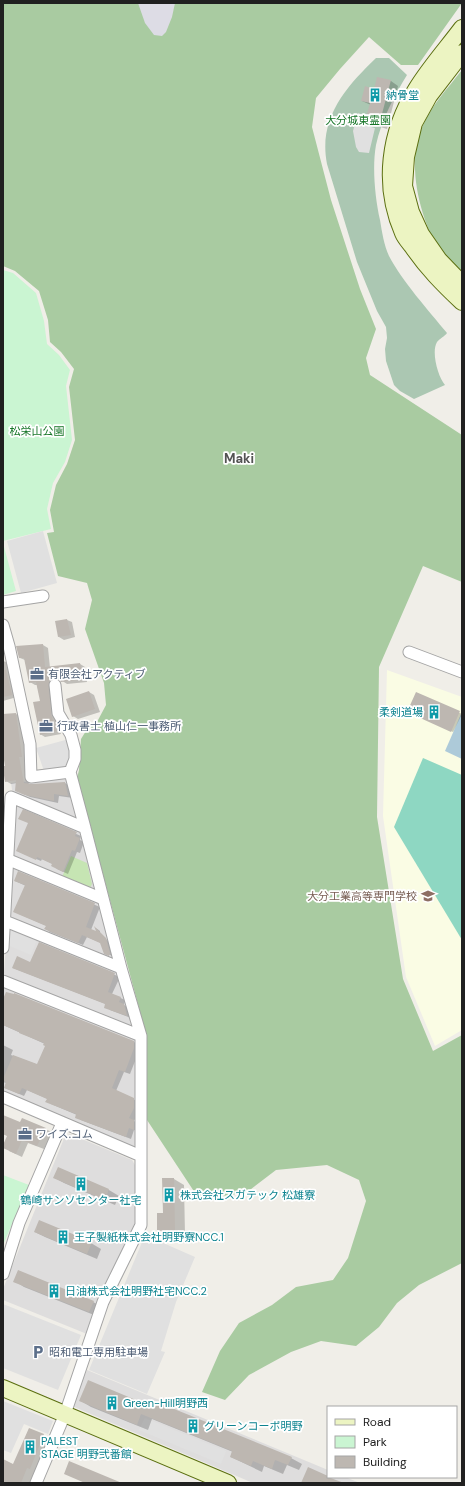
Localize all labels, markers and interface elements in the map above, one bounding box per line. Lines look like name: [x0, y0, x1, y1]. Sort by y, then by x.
building icon: 納骨堂: [367, 87, 383, 103]
place label: 納骨堂: [386, 88, 419, 102]
park label: 大分城東霊園: [325, 113, 391, 127]
park label: 松栄山公園: [10, 424, 65, 438]
district label: Maki: [224, 450, 254, 467]
office icon: 有限会社アクティブ: [29, 666, 45, 682]
place label: 有限会社アクティブ: [48, 667, 146, 681]
building icon: 柔剣道場: [426, 704, 442, 720]
place label: 柔剣道場: [379, 705, 423, 719]
office icon: 行政書士 植山仁一事務所: [38, 718, 54, 734]
place label: 行政書士 植山仁一事務所: [57, 719, 182, 733]
school or university icon: 大分工業高等専門学校: [420, 888, 436, 904]
place label: 大分工業高等専門学校: [307, 889, 417, 903]
office icon: ワイズ.コム: [17, 1126, 33, 1142]
place label: ワイズ.コム: [36, 1127, 93, 1141]
building icon: 鶴崎サンソセンター社宅: [73, 1176, 89, 1192]
building icon: 株式会社スガテック 松雄寮: [161, 1187, 177, 1203]
place label: 株式会社スガテック 松雄寮: [180, 1188, 315, 1202]
place label: 鶴崎サンソセンター社宅: [21, 1193, 142, 1207]
building icon: 王子製紙株式会社明野寮NCC.1: [55, 1229, 71, 1245]
place label: 王子製紙株式会社明野寮NCC.1: [74, 1230, 224, 1244]
building icon: 日油株式会社明野社宅NCC.2: [46, 1283, 62, 1299]
place label: 日油株式会社明野社宅NCC.2: [65, 1284, 207, 1298]
parking icon: 昭和電工専用駐車場: [30, 1344, 46, 1360]
place label: 昭和電工専用駐車場: [49, 1345, 148, 1359]
building icon: Green-Hill明野西: [104, 1395, 120, 1411]
place label: Green-Hill明野西: [123, 1396, 208, 1410]
legend: [327, 1406, 457, 1478]
text: Road: [363, 1414, 391, 1430]
building icon: グリーンコーポ明野: [185, 1418, 201, 1434]
place label: グリーンコーポ明野: [204, 1419, 302, 1433]
place label: PALEST STAGE 明野弐番館: [41, 1434, 132, 1461]
text: Park: [363, 1434, 387, 1450]
building icon: PALEST STAGE 明野弐番館: [22, 1439, 38, 1455]
text: Building: [363, 1454, 407, 1470]

